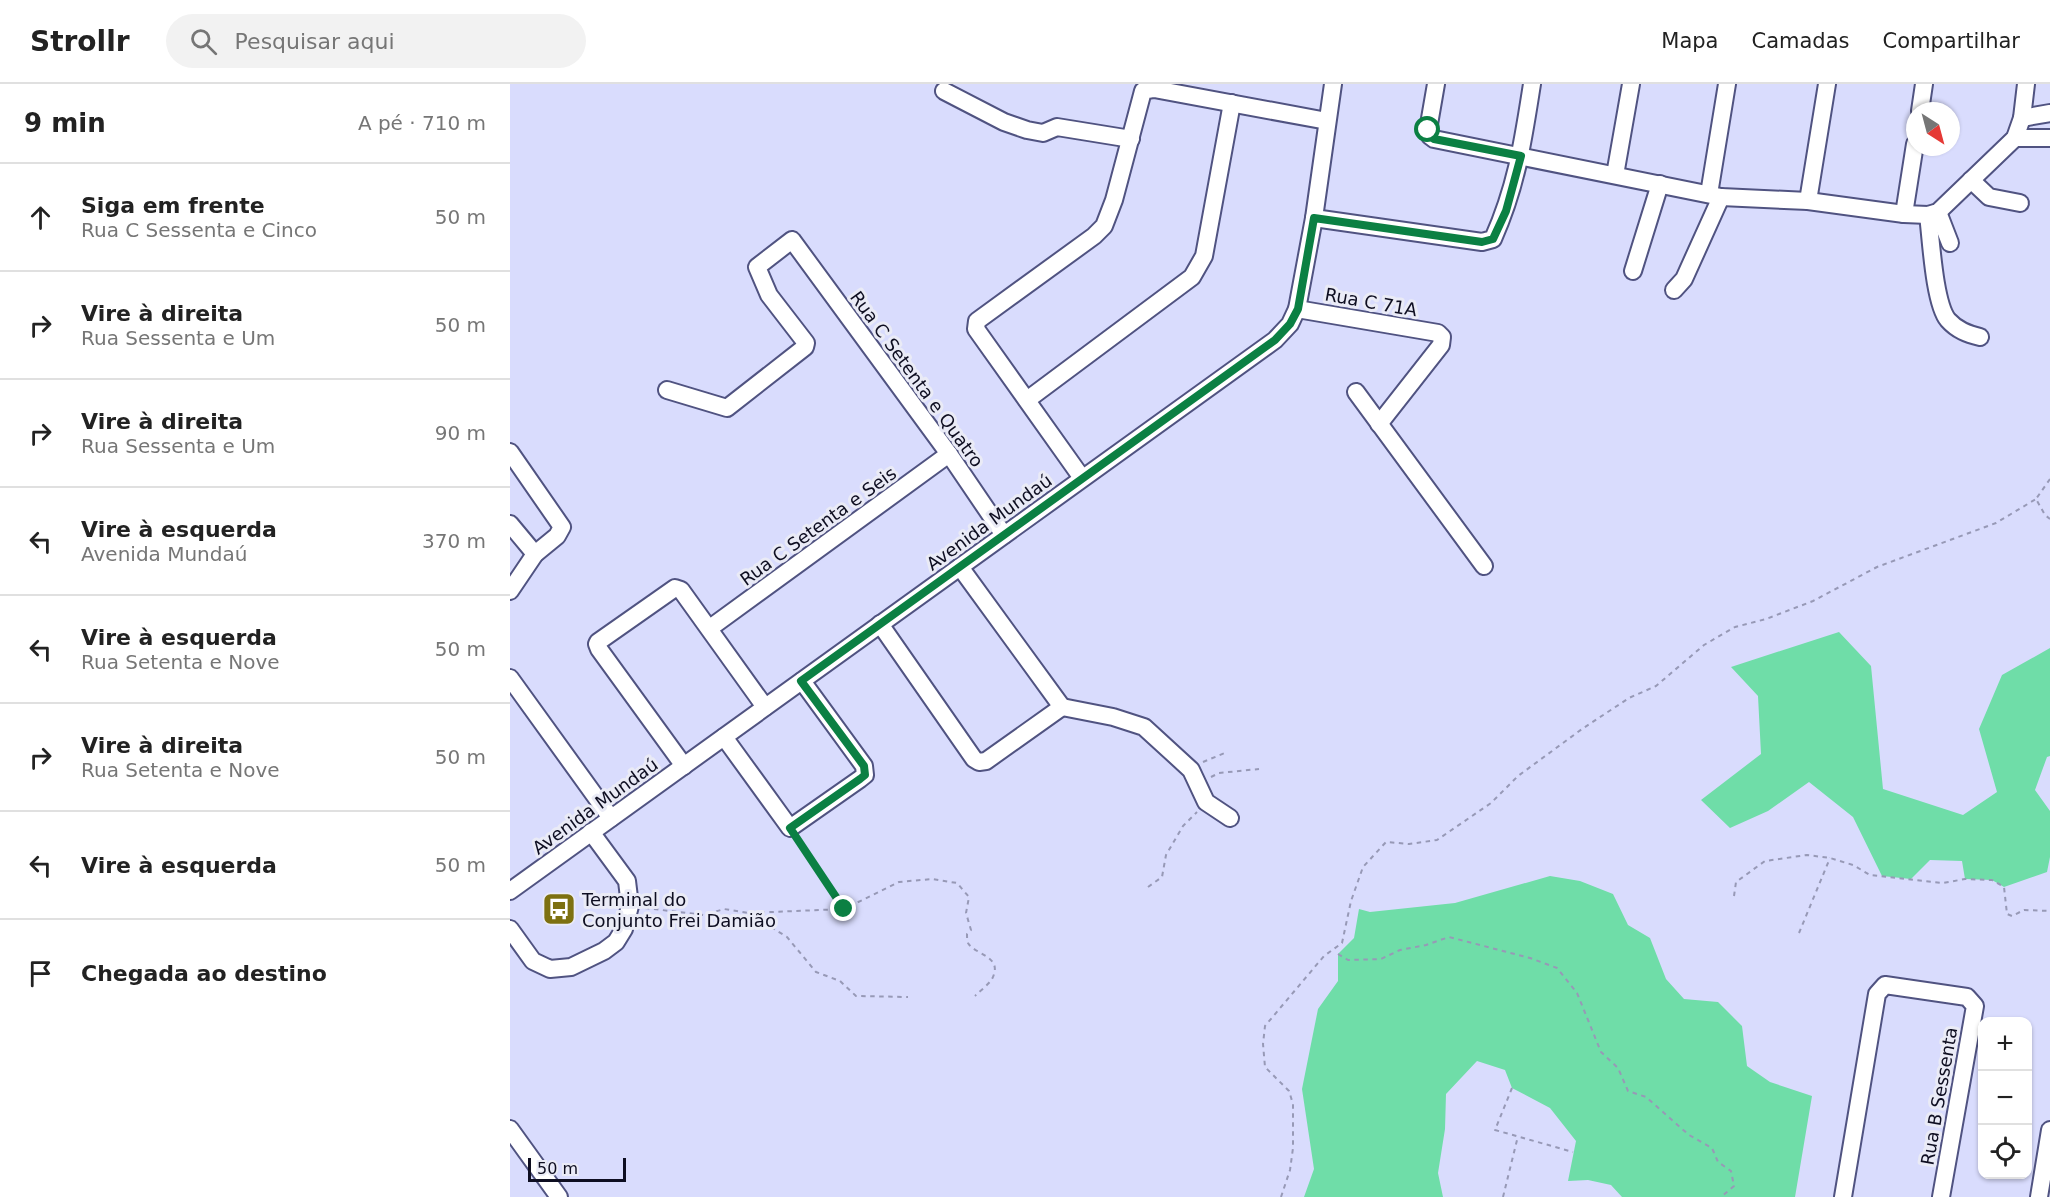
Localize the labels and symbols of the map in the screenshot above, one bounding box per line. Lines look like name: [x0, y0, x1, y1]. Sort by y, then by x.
north arrow: [1906, 102, 1960, 156]
route start: [1414, 116, 1440, 142]
street label: Rua C 71A: [1323, 284, 1419, 321]
street label: Rua C Setenta e Quatro: [846, 287, 988, 471]
street label: Rua C Setenta e Seis: [736, 462, 900, 590]
street label: Avenida Mundaú: [922, 469, 1056, 575]
street label: Avenida Mundaú: [528, 753, 662, 859]
place label: Terminal do Conjunto Frei Damião: [581, 889, 776, 931]
bus stop icon: Terminal do Conjunto Frei Damião: [541, 891, 577, 927]
route end: [830, 895, 856, 921]
street label: Rua B Sessenta: [1917, 1025, 1961, 1167]
scale bar: [528, 1155, 626, 1182]

